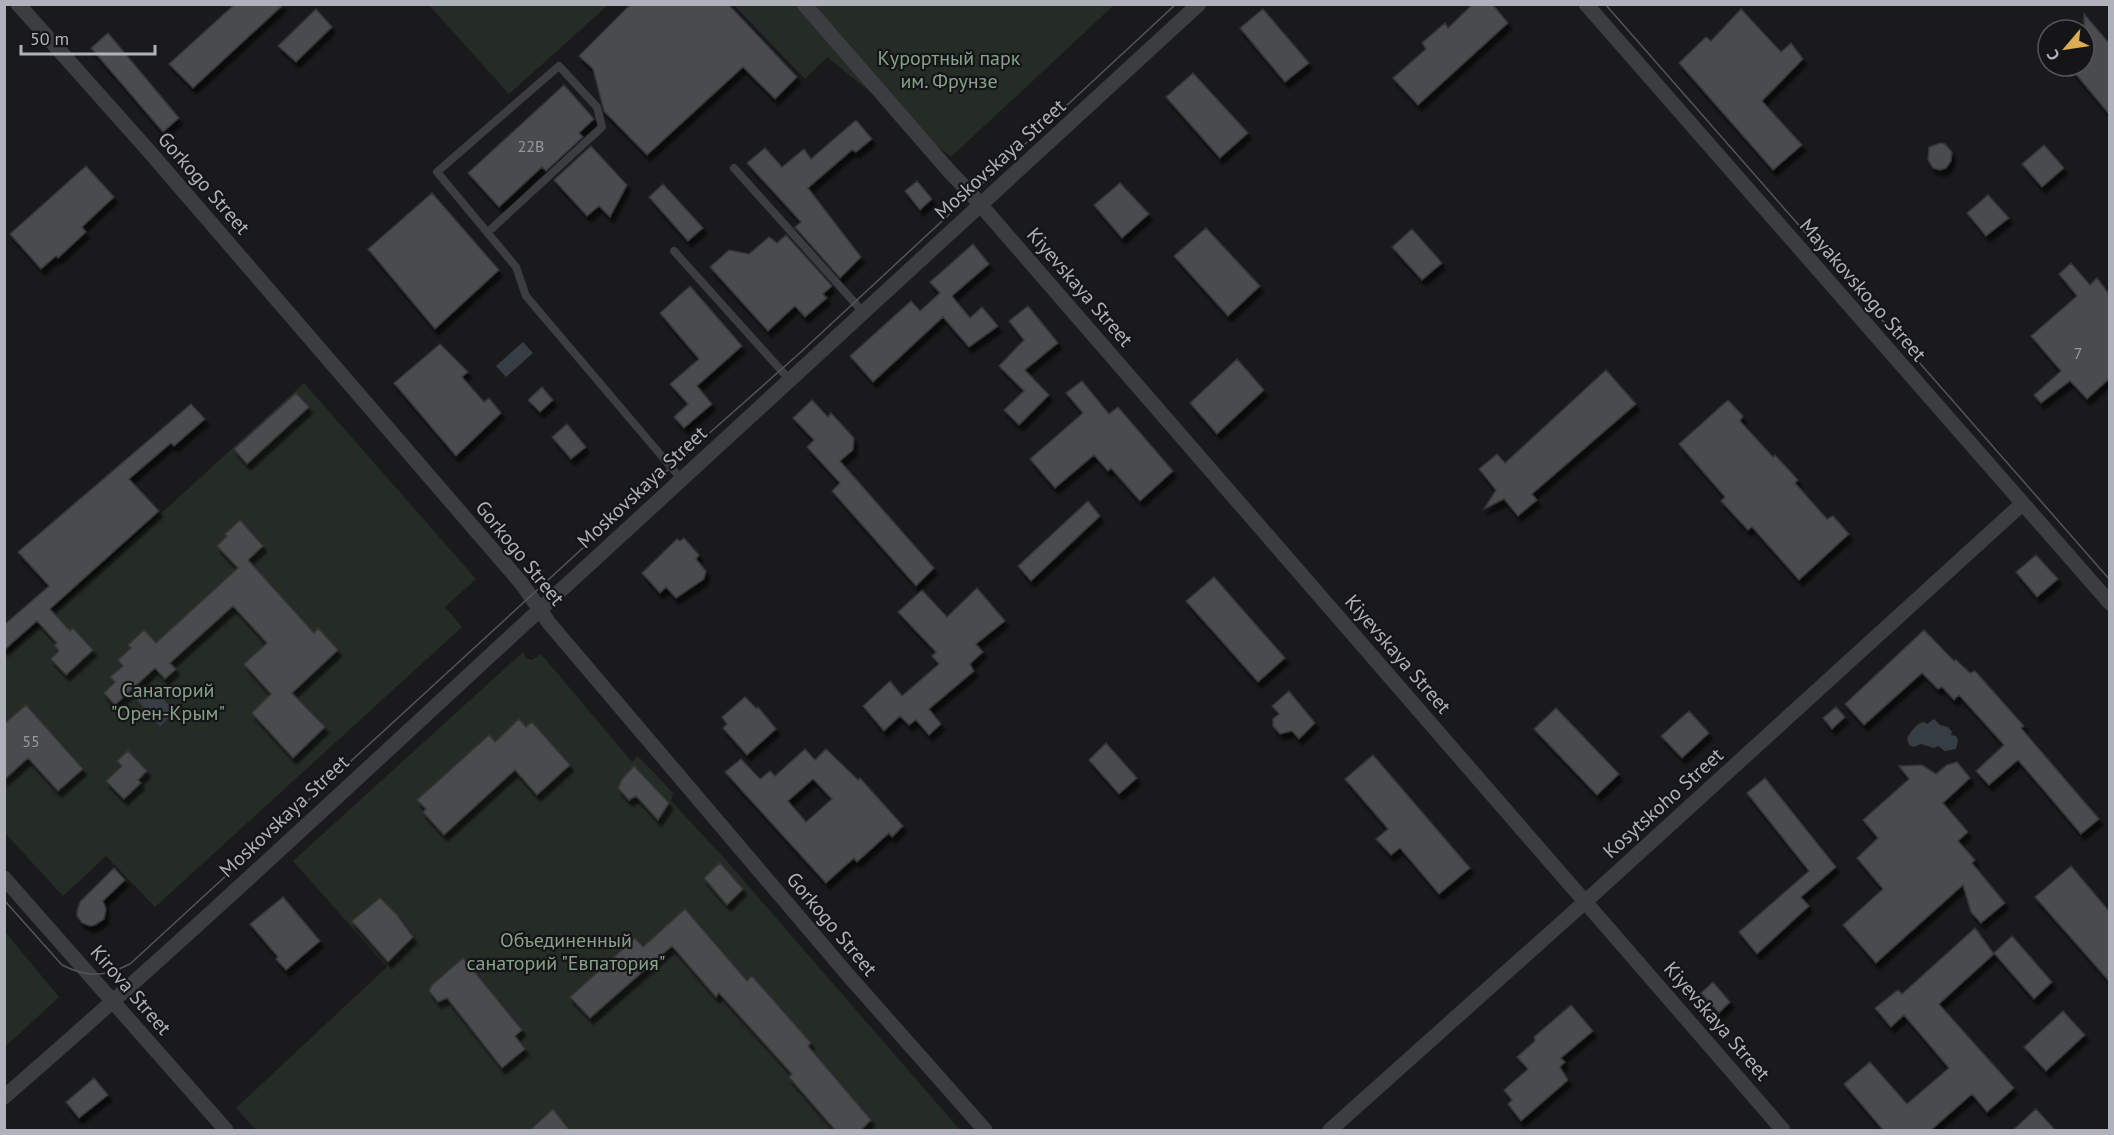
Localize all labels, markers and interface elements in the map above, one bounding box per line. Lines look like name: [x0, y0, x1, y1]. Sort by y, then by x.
scale bar: [21, 18, 154, 56]
north arrow: [2036, 18, 2096, 78]
text: 50 m: [30, 27, 69, 50]
park label: Курортный парк им. Фрунзе: [878, 45, 1021, 94]
text: С: [2042, 46, 2064, 64]
street label: Moskovskaya Street: [929, 93, 1071, 225]
street label: Gorkogo Street: [152, 126, 256, 240]
house number: 22В: [518, 136, 544, 156]
street label: Mayakovskogo Street: [1794, 213, 1932, 367]
street label: Kiyevskaya Street: [1021, 222, 1139, 352]
house number: 7: [2074, 343, 2082, 363]
street label: Moskovskaya Street: [572, 420, 712, 554]
street label: Gorkogo Street: [470, 495, 570, 611]
street label: Kiyevskaya Street: [1339, 589, 1457, 719]
park label: Санаторий "Орен-Крым": [111, 677, 225, 726]
house number: 55: [22, 731, 40, 751]
street label: Kosytskoho Street: [1597, 742, 1729, 864]
street label: Moskovskaya Street: [214, 749, 354, 883]
street label: Gorkogo Street: [781, 867, 883, 981]
park label: Объединенный санаторий "Евпатория": [467, 927, 665, 976]
street label: Kirova Street: [85, 940, 177, 1041]
street label: Kiyevskaya Street: [1658, 956, 1776, 1086]

